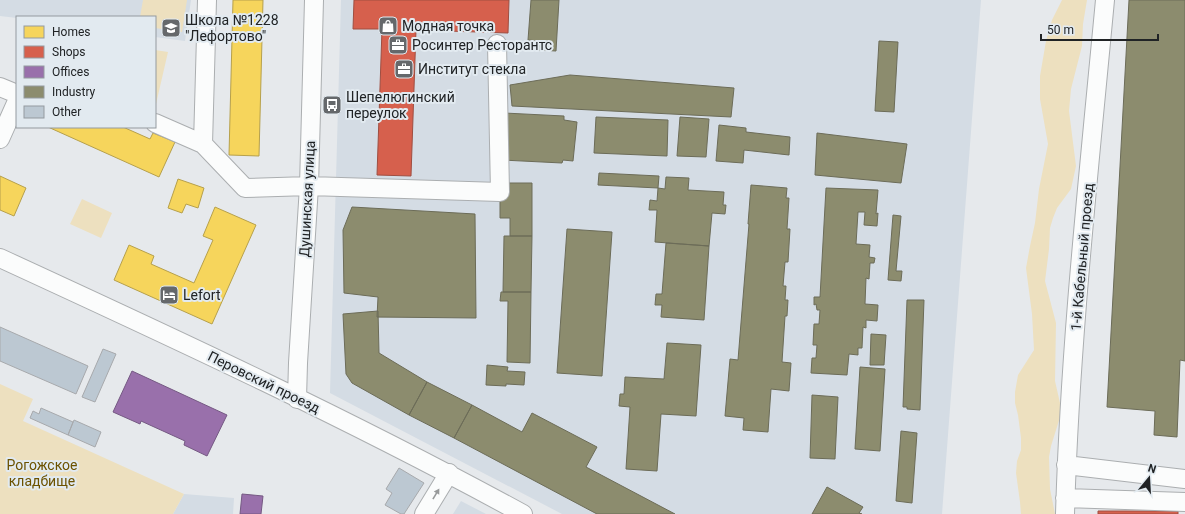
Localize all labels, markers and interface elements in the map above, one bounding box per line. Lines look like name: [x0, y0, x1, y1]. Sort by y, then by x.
place label: Школа №1228 "Лефортово": [185, 12, 279, 44]
shop icon: Модная точка: [377, 15, 399, 37]
legend: [16, 16, 156, 128]
scale bar: [1041, 16, 1158, 42]
school or university icon: Школа №1228 "Лефортово": [160, 17, 182, 39]
place label: Модная точка: [402, 18, 494, 34]
text: 50 m: [1047, 23, 1074, 37]
text: Homes: [52, 25, 90, 39]
office icon: Росинтер Ресторантс: [387, 34, 409, 56]
place label: Росинтер Ресторантс: [412, 37, 552, 53]
text: Shops: [52, 45, 86, 59]
office icon: Институт стекла: [393, 58, 415, 80]
place label: Институт стекла: [418, 61, 526, 77]
text: Offices: [52, 65, 89, 79]
text: Industry: [52, 85, 96, 99]
place label: Шепелюгинский переулок: [346, 89, 455, 121]
bus stop icon: Шепелюгинский переулок: [321, 94, 343, 116]
text: Other: [52, 105, 81, 119]
street label: Душинская улица: [296, 140, 318, 258]
street label: 1-й Кабельный проезд: [1068, 182, 1096, 332]
hotel icon: Lefort: [158, 284, 180, 306]
place label: Lefort: [183, 287, 221, 303]
street label: Перовский проезд: [205, 348, 323, 416]
park label: Рогожское кладбище: [6, 457, 78, 489]
north arrow: [1129, 458, 1169, 498]
text: N: [1146, 462, 1158, 476]
one-way arrow: [433, 488, 440, 500]

